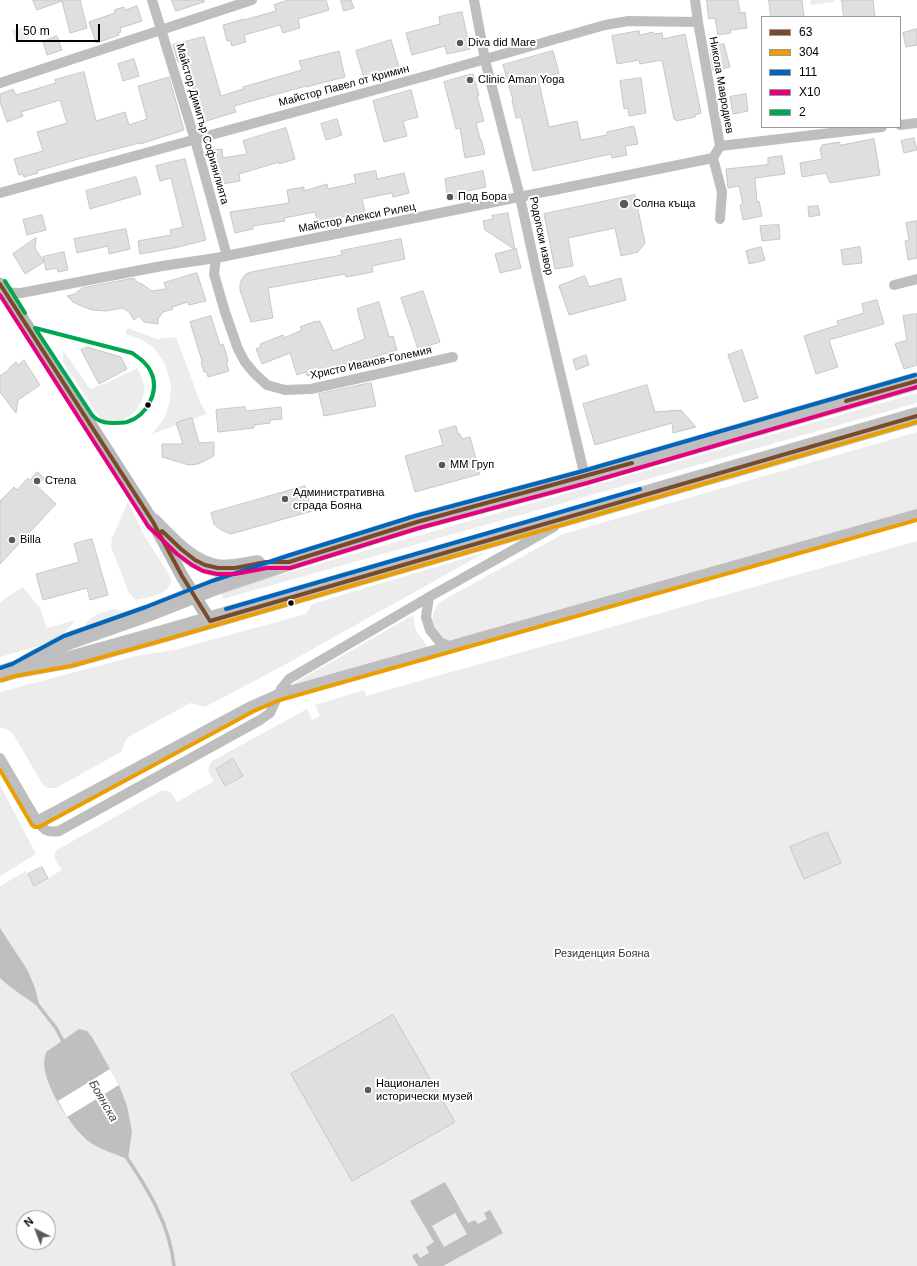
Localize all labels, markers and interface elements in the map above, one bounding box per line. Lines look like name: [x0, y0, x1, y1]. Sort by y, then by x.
scale bar: [18, 16, 102, 42]
legend: [761, 16, 901, 128]
text: 50 m: [23, 24, 50, 38]
text: 63: [799, 25, 812, 39]
street label: Никола Мавродиев: [706, 35, 736, 135]
place label: Diva did Mare: [468, 36, 536, 50]
marker: Diva did Mare: [455, 38, 465, 48]
street label: Майстор Димитър Софиянлията: [173, 42, 231, 206]
text: 304: [799, 45, 819, 59]
street label: Майстор Павел от Кримин: [277, 62, 411, 110]
text: 111: [799, 65, 817, 79]
place label: Clinic Aman Yoga: [478, 73, 564, 87]
marker: Clinic Aman Yoga: [465, 75, 475, 85]
text: Х10: [799, 85, 820, 99]
text: 2: [799, 105, 806, 119]
place label: Под Бора: [458, 190, 507, 204]
marker: Под Бора: [445, 192, 455, 202]
street label: Родопски извор: [526, 196, 556, 276]
place label: Солна къща: [633, 197, 695, 211]
marker: Солна къща: [618, 198, 630, 210]
street label: Майстор Алекси Рилец: [297, 200, 417, 236]
street label: Христо Иванов-Големия: [309, 344, 433, 382]
unlabelled marker: [143, 400, 153, 410]
place label: ММ Груп: [450, 458, 494, 472]
marker: ММ Груп: [437, 460, 447, 470]
place label: Стела: [45, 474, 76, 488]
marker: Стела: [32, 476, 42, 486]
place label: Административна сграда Бояна: [293, 486, 384, 512]
marker: Административна сграда Бояна: [280, 494, 290, 504]
place label: Billa: [20, 533, 41, 547]
marker: Billa: [7, 535, 17, 545]
unlabelled marker: [286, 598, 296, 608]
park label: Резиденция Бояна: [554, 947, 650, 961]
place label: Национален исторически музей: [376, 1077, 473, 1103]
water label: Боянска: [85, 1078, 121, 1124]
marker: Национален исторически музей: [363, 1085, 373, 1095]
north arrow: [16, 1210, 56, 1250]
text: N: [22, 1215, 36, 1229]

